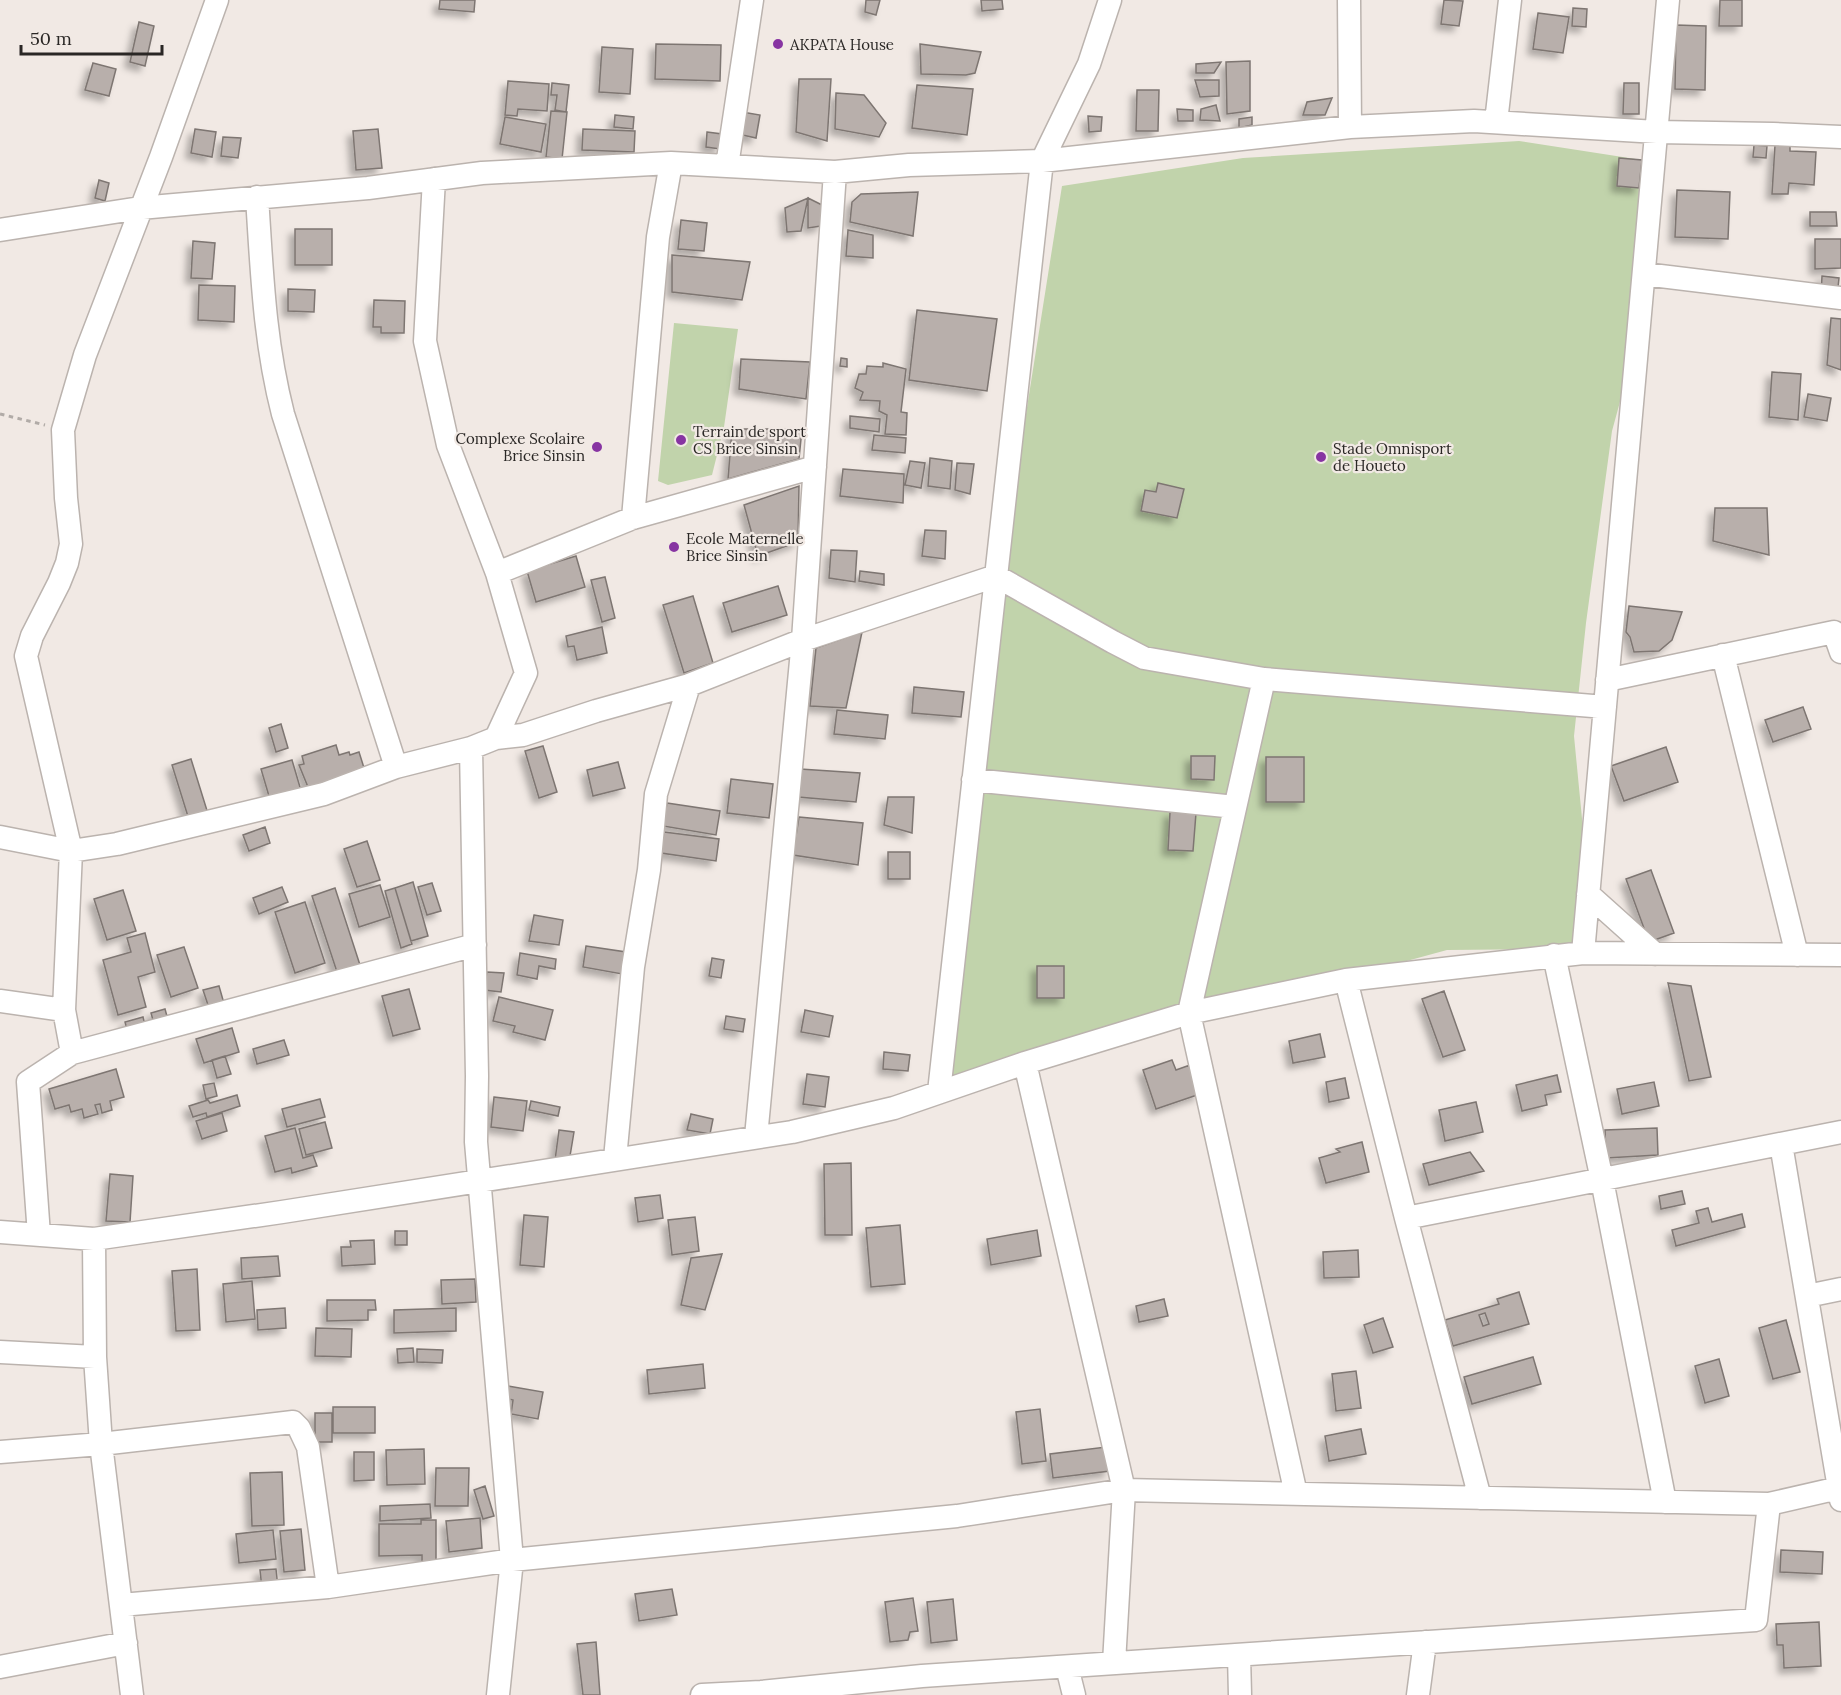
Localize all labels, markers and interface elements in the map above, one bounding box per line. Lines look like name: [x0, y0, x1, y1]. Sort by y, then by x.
scale bar: [21, 18, 162, 56]
text: 50 m: [30, 27, 72, 50]
place label: AKPATA House: [789, 35, 894, 54]
marker: AKPATA House: [771, 37, 785, 51]
place label: Terrain de sport CS Brice Sinsin: [693, 422, 806, 458]
place label: Complexe Scolaire Brice Sinsin: [456, 429, 585, 465]
marker: Terrain de sport CS Brice Sinsin: [674, 433, 688, 447]
place label: Stade Omnisport de Houeto: [1333, 439, 1452, 475]
marker: Complexe Scolaire Brice Sinsin: [590, 440, 604, 454]
marker: Stade Omnisport de Houeto: [1314, 450, 1328, 464]
place label: Ecole Maternelle Brice Sinsin: [686, 529, 804, 565]
marker: Ecole Maternelle Brice Sinsin: [667, 540, 681, 554]

